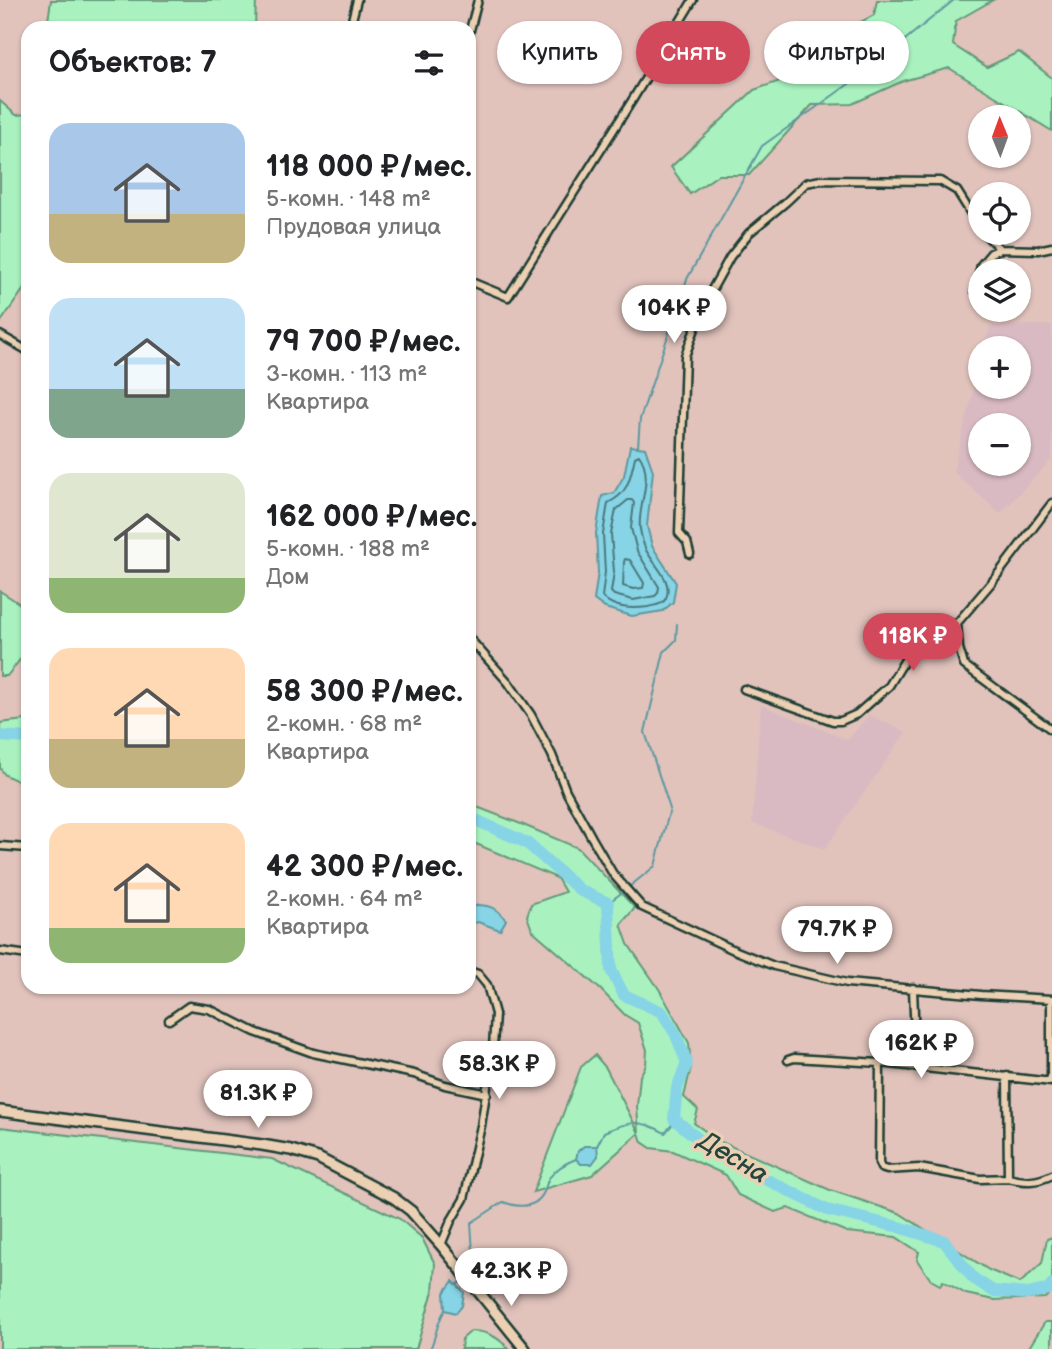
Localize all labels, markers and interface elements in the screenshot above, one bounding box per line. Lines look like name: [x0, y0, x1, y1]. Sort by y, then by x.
chip: Купить: [497, 21, 622, 84]
chip: Снять: [636, 21, 750, 84]
chip: Фильтры: [764, 21, 909, 84]
icon: filters: [410, 44, 448, 82]
text: Объектов: 7: [49, 45, 217, 81]
north arrow: [968, 105, 1031, 168]
map controls: [968, 105, 1031, 476]
text: 118 000 ₽/мес.: [266, 149, 472, 185]
icon: home: [105, 151, 189, 235]
button: locate: [968, 182, 1031, 245]
text: 5-комн. · 148 m²: [266, 185, 431, 213]
text: Прудовая улица: [266, 213, 441, 241]
button: layers: [968, 259, 1031, 322]
pin: 104K ₽: [617, 286, 731, 345]
text: 104K ₽: [638, 294, 710, 322]
text: 79 700 ₽/мес.: [266, 324, 461, 360]
icon: home: [105, 326, 189, 410]
button: +: [968, 336, 1031, 399]
text: 3-комн. · 113 m²: [266, 360, 427, 388]
text: Квартира: [266, 388, 369, 416]
button: −: [968, 413, 1031, 476]
text: 162 000 ₽/мес.: [266, 499, 477, 535]
icon: home: [105, 501, 189, 585]
text: 5-комн. · 188 m²: [266, 535, 430, 563]
text: Дом: [266, 563, 309, 591]
pin: 118K ₽: [856, 614, 970, 673]
text: 118K ₽: [879, 622, 947, 650]
text: 58 300 ₽/мес.: [266, 674, 463, 710]
icon: home: [105, 676, 189, 760]
text: 2-комн. · 68 m²: [266, 710, 422, 738]
text: Квартира: [266, 738, 369, 766]
text: 42 300 ₽/мес.: [266, 849, 463, 885]
icon: home: [105, 851, 189, 935]
text: 2-комн. · 64 m²: [266, 885, 423, 913]
pin: 79.7K ₽: [772, 906, 902, 966]
text: Квартира: [266, 913, 369, 941]
text: 79.7K ₽: [797, 915, 877, 943]
pin: 162K ₽: [864, 1020, 978, 1080]
text: 162K ₽: [885, 1029, 957, 1057]
pin: 58.3K ₽: [434, 1042, 564, 1101]
text: 58.3K ₽: [459, 1050, 539, 1078]
pin: 81.3K ₽: [193, 1070, 323, 1130]
text: 81.3K ₽: [219, 1079, 297, 1107]
water label: Десна: [691, 1124, 773, 1191]
pin: 42.3K ₽: [446, 1248, 576, 1308]
text: 42.3K ₽: [470, 1257, 552, 1285]

